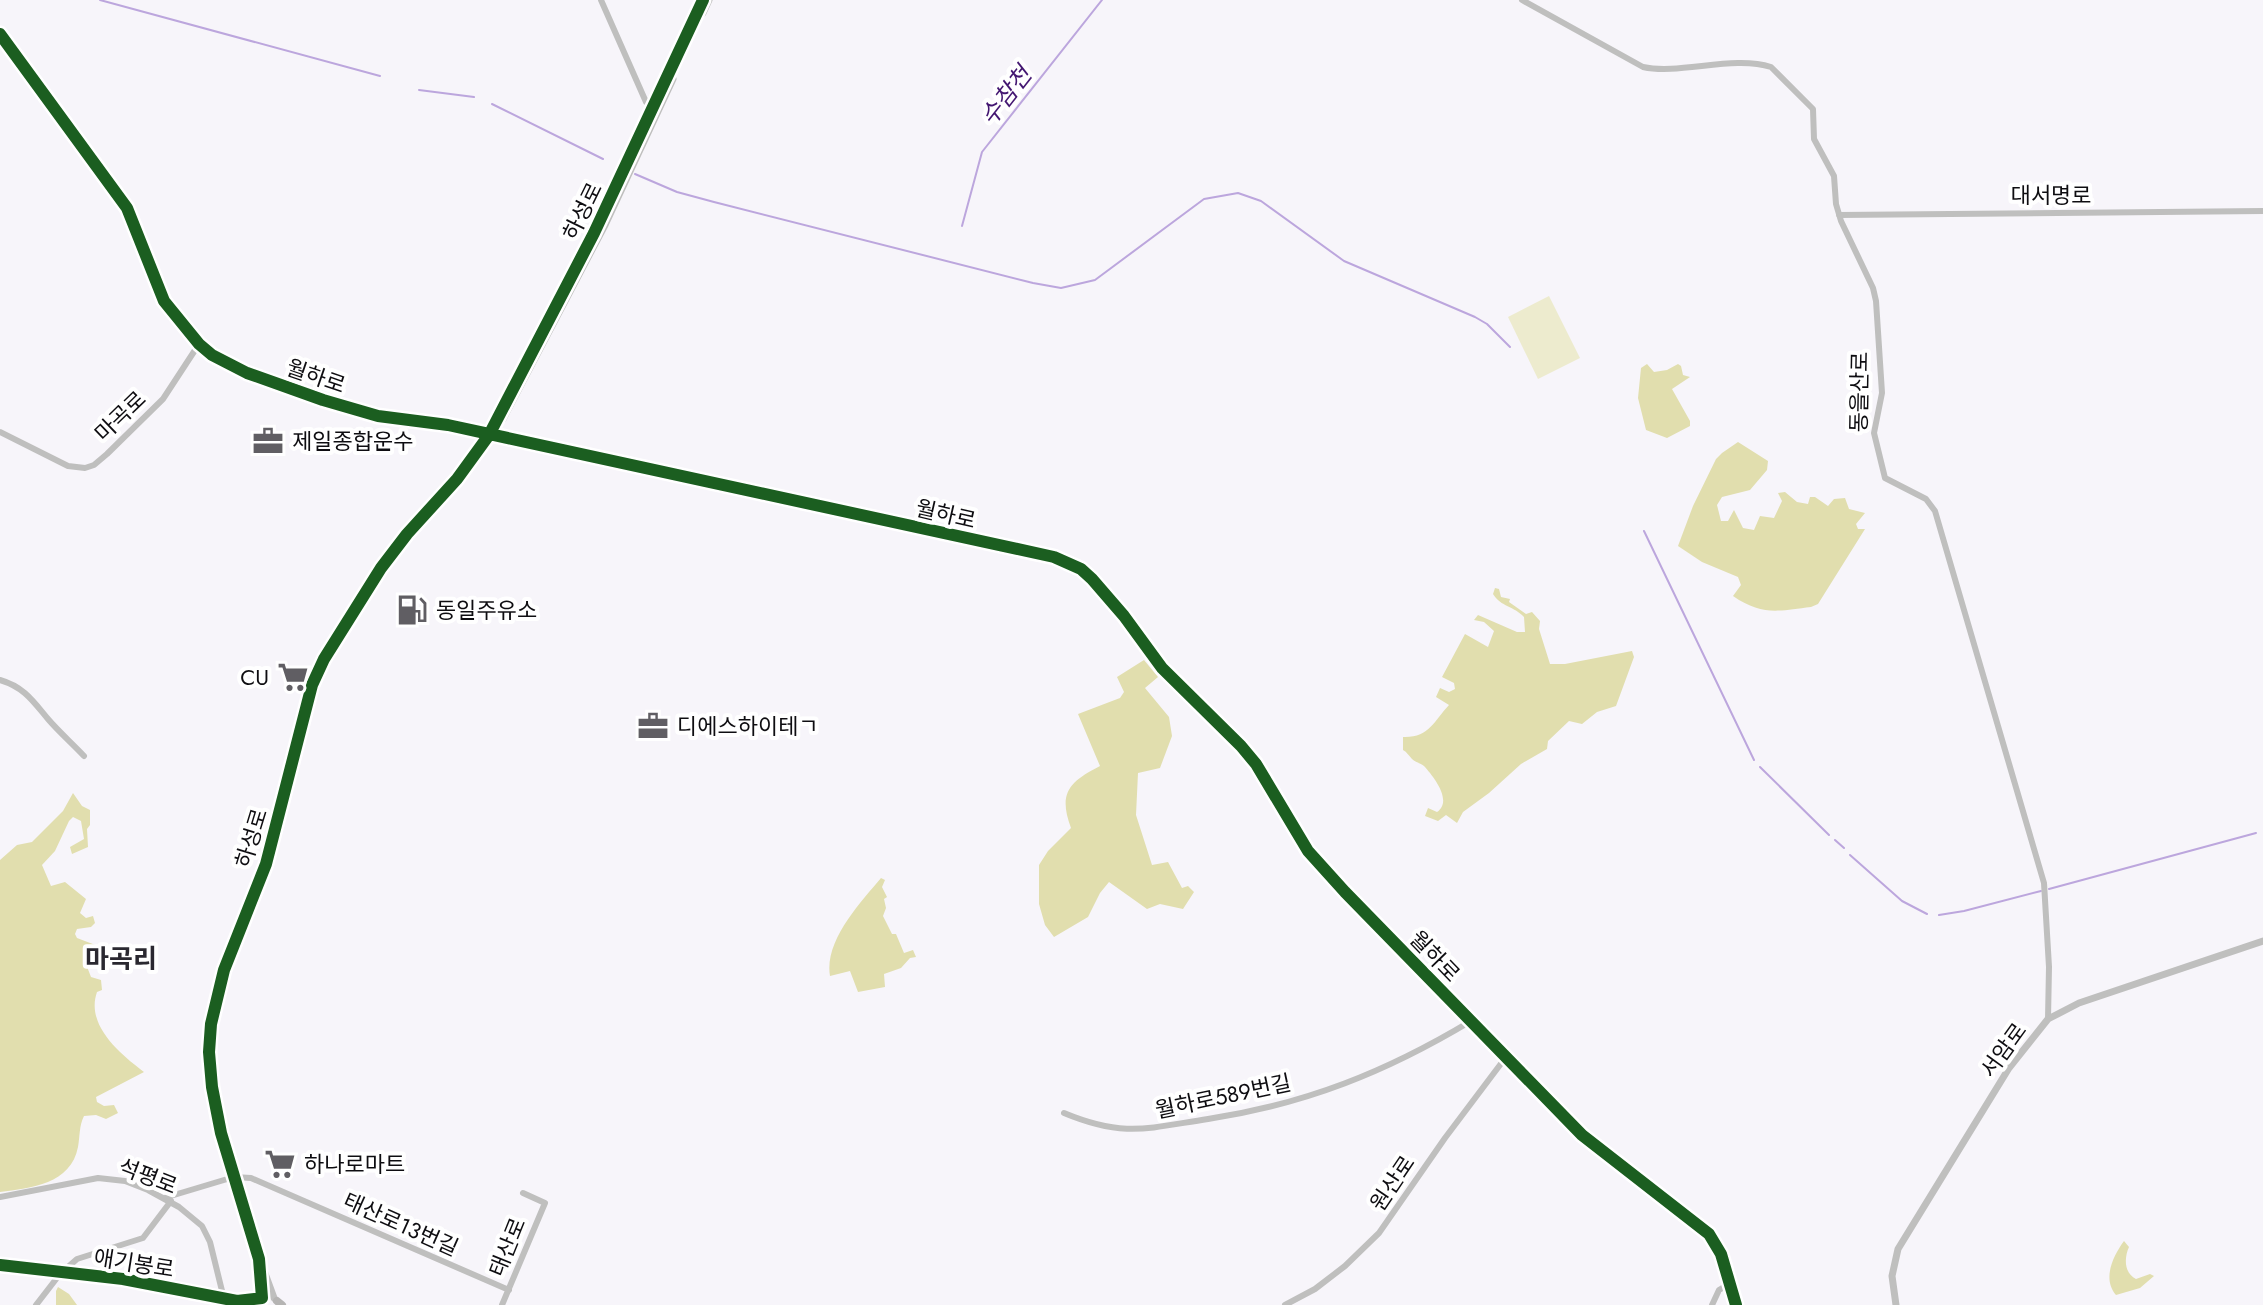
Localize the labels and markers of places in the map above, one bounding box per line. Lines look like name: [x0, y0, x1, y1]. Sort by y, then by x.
office icon: 제일종합운수: [251, 424, 285, 458]
place label: 제일종합운수: [292, 425, 413, 457]
fuel station icon: 동일주유소: [395, 593, 429, 627]
place label: 동일주유소: [436, 594, 537, 626]
supermarket icon: CU: [276, 660, 310, 694]
place label: CU: [240, 661, 269, 693]
office icon: 디에스하이테ㄱ: [636, 709, 670, 743]
place label: 디에스하이테ㄱ: [677, 710, 819, 742]
supermarket icon: 하나로마트: [263, 1147, 297, 1181]
place label: 하나로마트: [304, 1148, 405, 1180]

